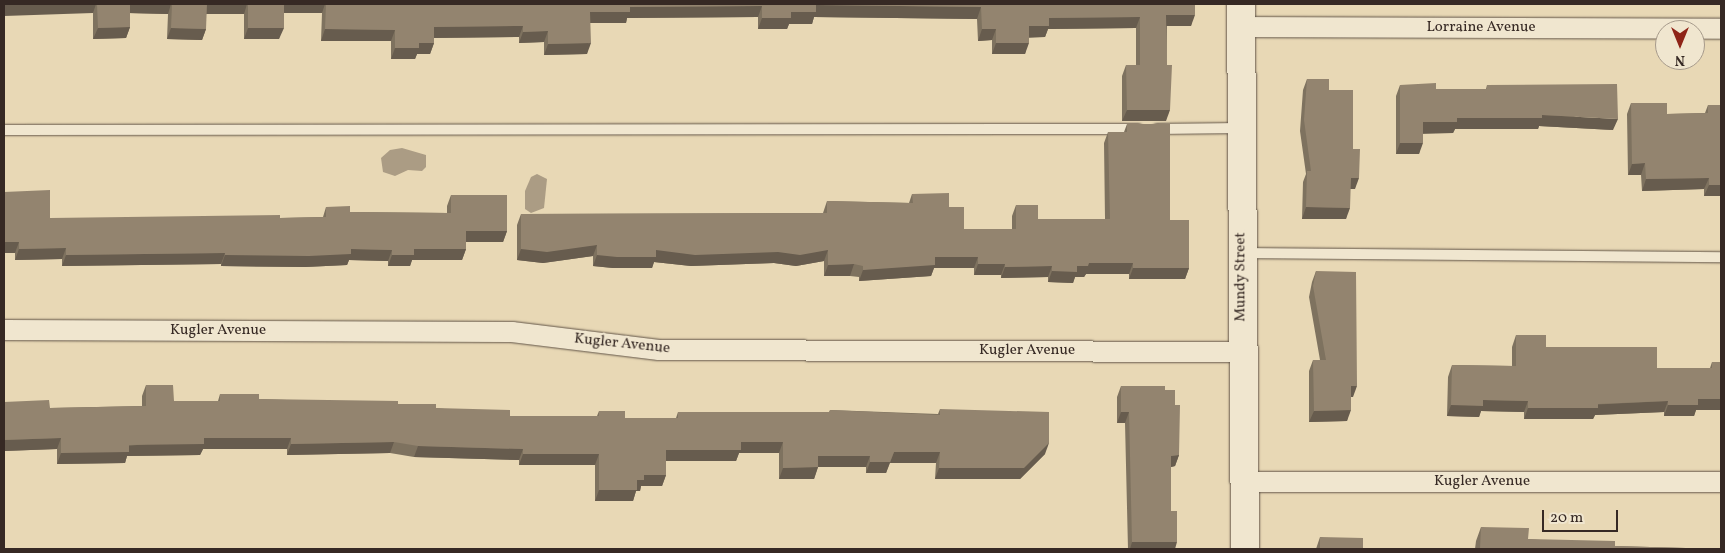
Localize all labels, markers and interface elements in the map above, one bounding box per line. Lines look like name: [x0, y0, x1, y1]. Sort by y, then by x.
street label: Lorraine Avenue: [1426, 19, 1536, 37]
north arrow: [1655, 20, 1705, 70]
text: N: [1675, 50, 1685, 69]
street label: Mundy Street: [1232, 232, 1250, 322]
street label: Kugler Avenue: [170, 322, 266, 340]
street label: Kugler Avenue: [573, 330, 671, 358]
street label: Kugler Avenue: [979, 342, 1075, 360]
street label: Kugler Avenue: [1434, 473, 1530, 491]
scale bar: [1545, 500, 1621, 532]
text: 20 m: [1550, 508, 1583, 529]

